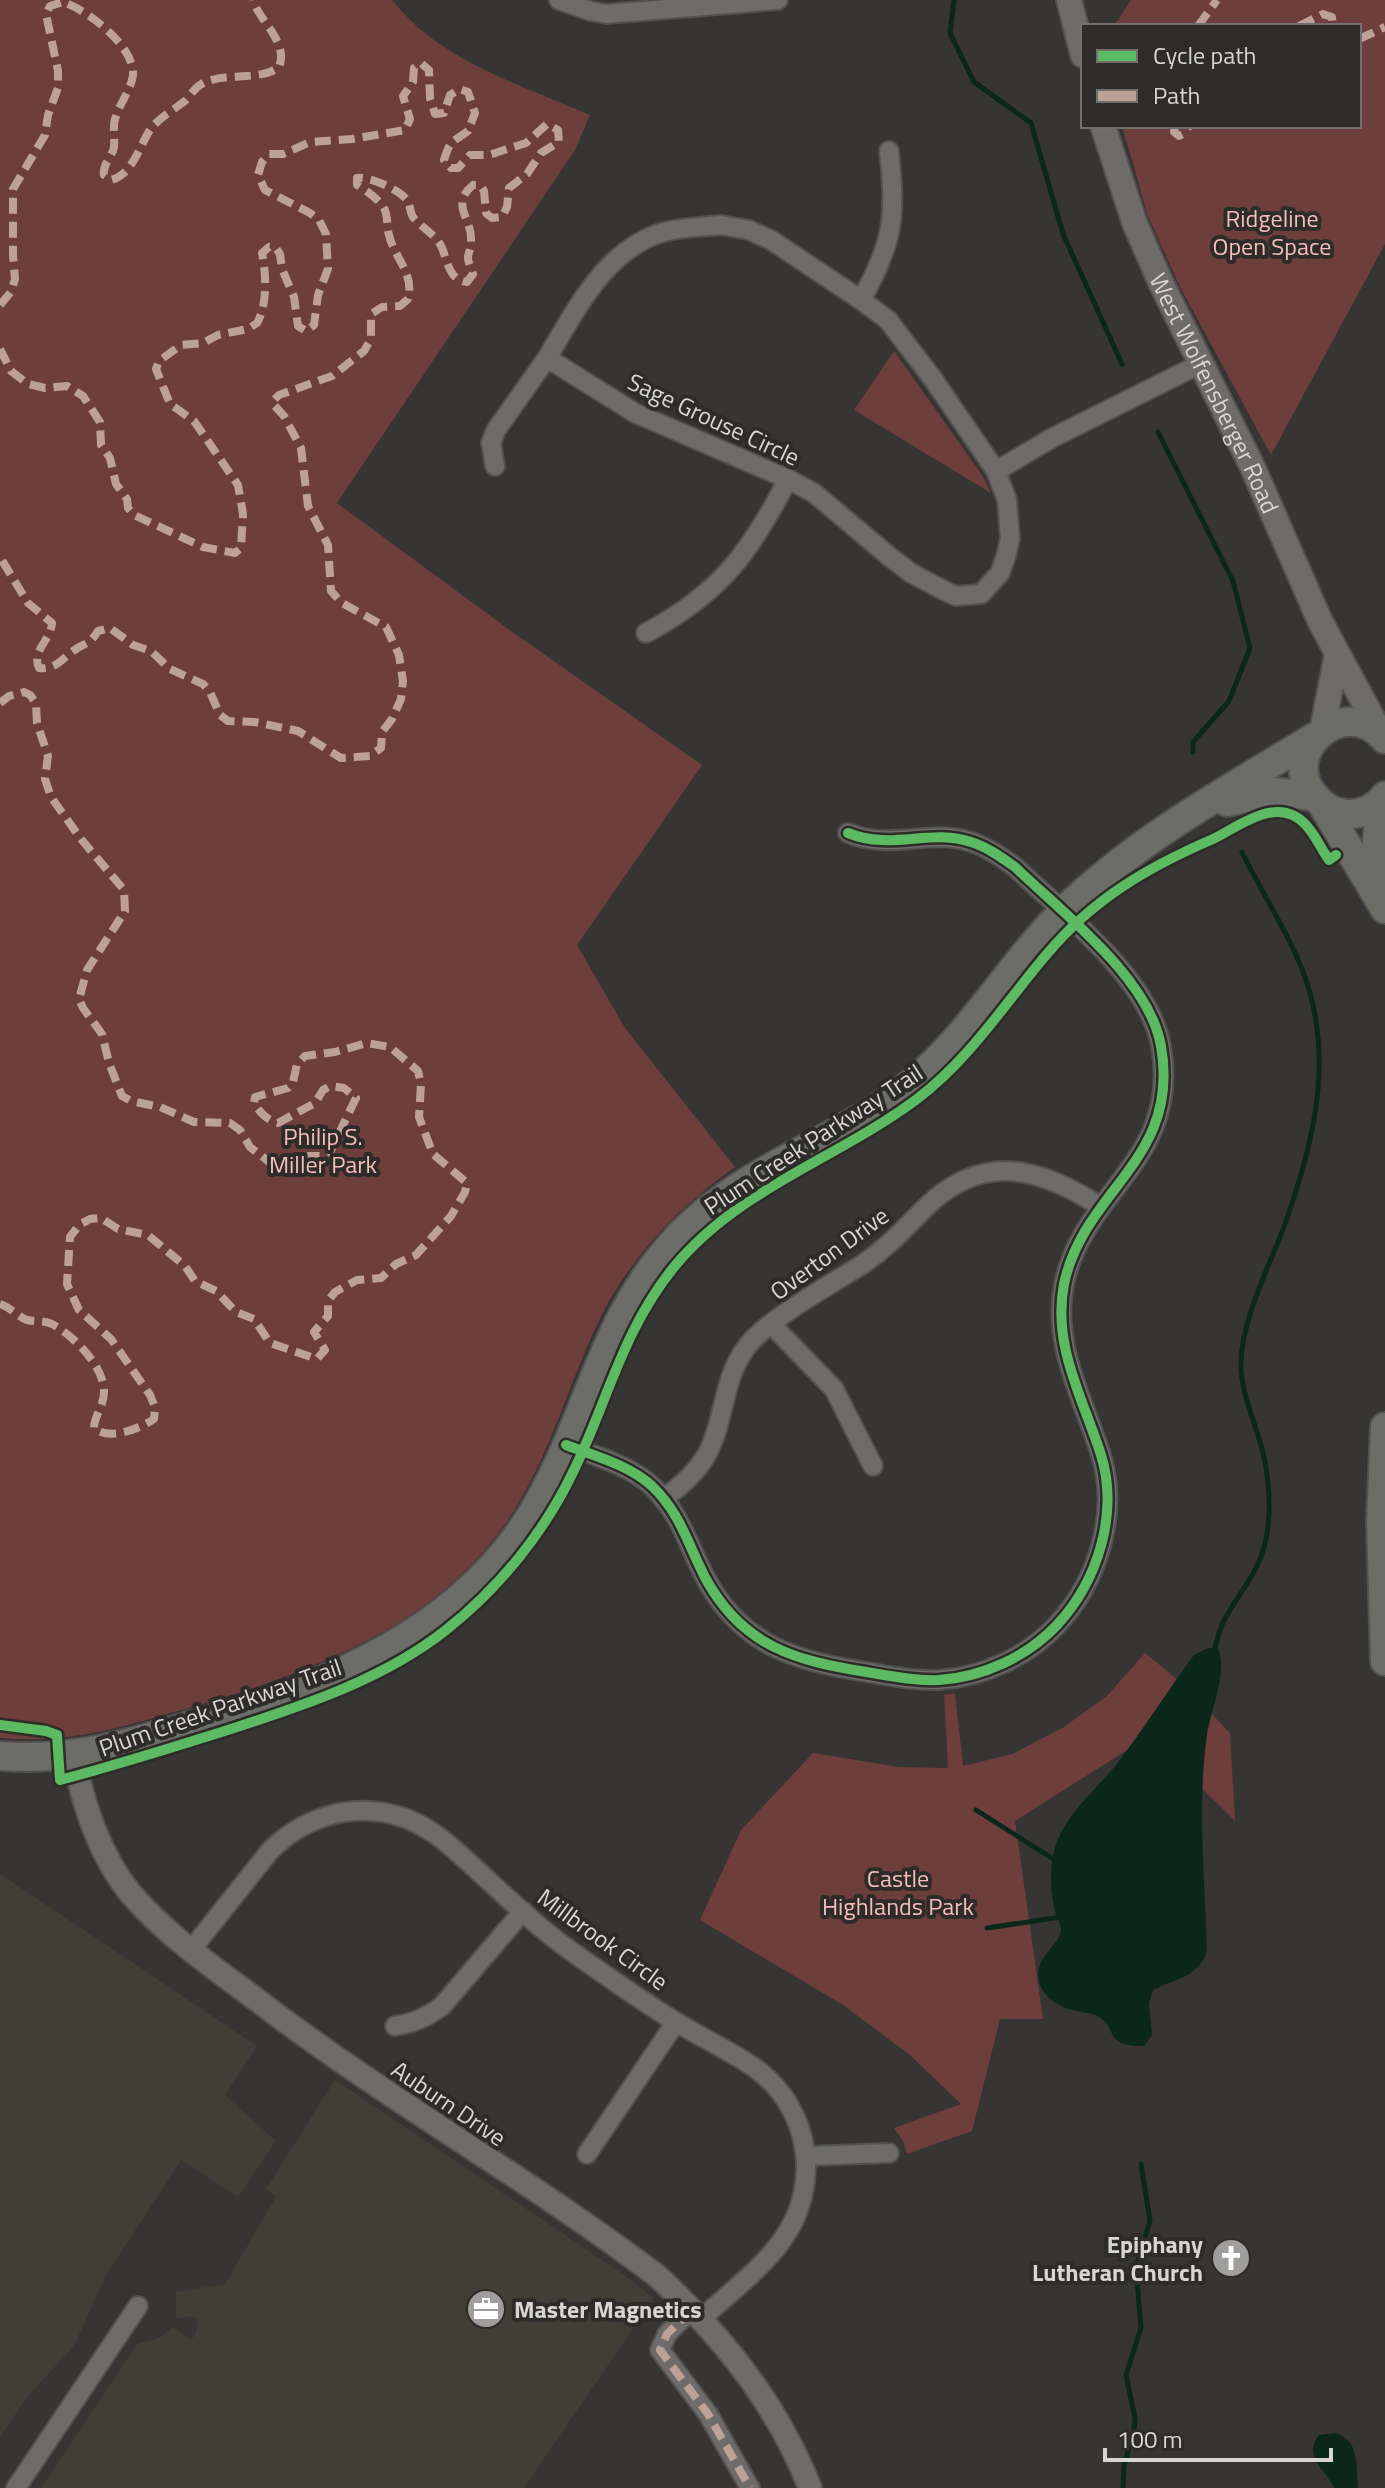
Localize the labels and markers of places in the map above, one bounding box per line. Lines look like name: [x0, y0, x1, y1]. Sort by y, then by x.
place label: Epiphany Lutheran Church: [1032, 2226, 1203, 2290]
church icon: Epiphany Lutheran Church: [1210, 2237, 1252, 2279]
office icon: Master Magnetics: [465, 2288, 507, 2330]
place label: Master Magnetics: [514, 2291, 702, 2327]

